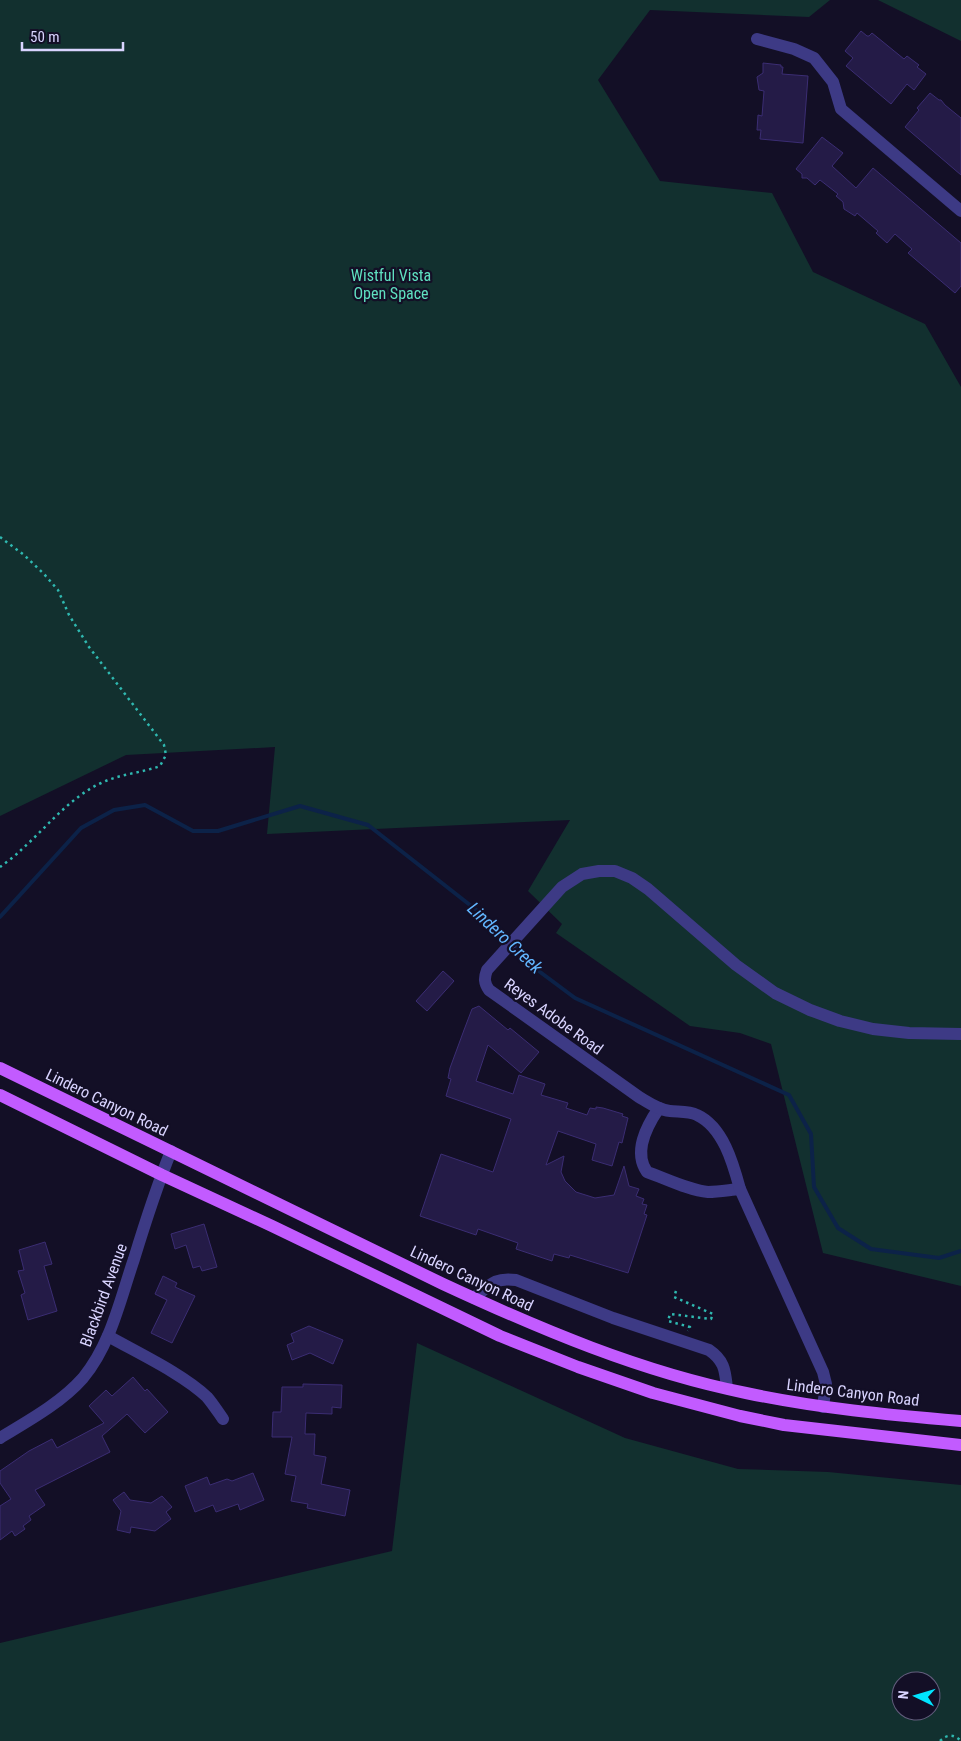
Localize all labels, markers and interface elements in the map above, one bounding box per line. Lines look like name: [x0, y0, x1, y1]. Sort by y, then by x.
scale bar: [22, 20, 124, 52]
text: 50 m: [30, 28, 60, 46]
park label: Wistful Vista Open Space: [351, 266, 431, 303]
water label: Lindero Creek: [463, 898, 548, 978]
street label: Reyes Adobe Road: [501, 974, 607, 1059]
street label: Lindero Canyon Road: [43, 1065, 171, 1140]
street label: Blackbird Avenue: [76, 1241, 131, 1349]
street label: Lindero Canyon Road: [407, 1242, 536, 1315]
street label: Lindero Canyon Road: [786, 1375, 920, 1410]
north arrow: [891, 1671, 941, 1721]
text: N: [895, 1690, 911, 1700]

